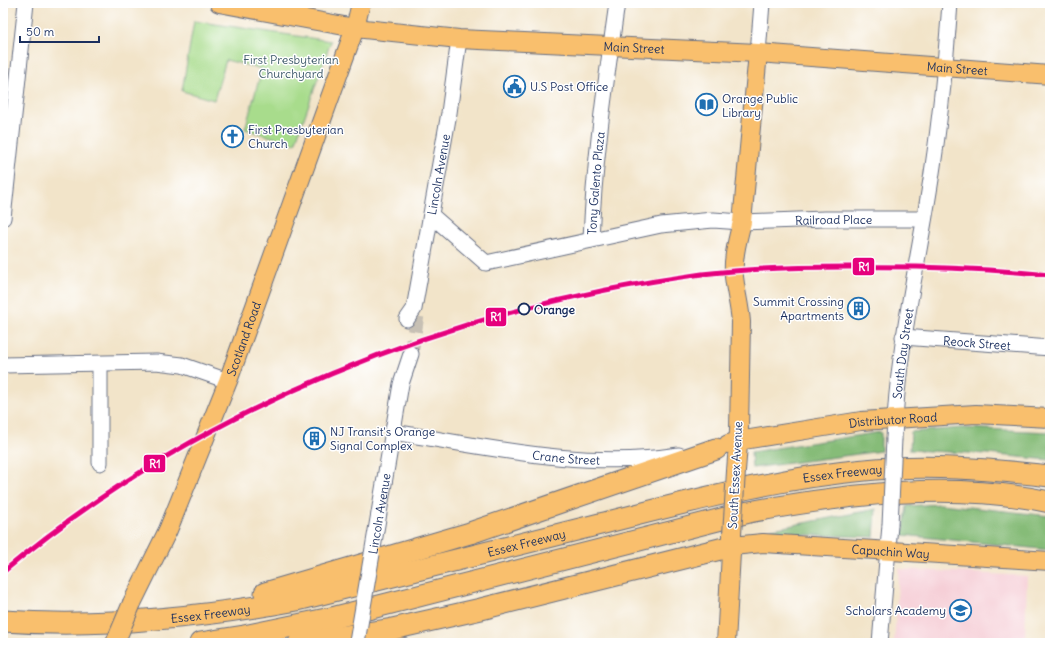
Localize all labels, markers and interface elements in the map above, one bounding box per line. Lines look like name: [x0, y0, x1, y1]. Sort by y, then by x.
scale bar: [20, 18, 99, 44]
text: 50 m: [26, 24, 55, 39]
street label: Main Street: [603, 38, 665, 56]
park label: First Presbyterian Churchyard: [243, 52, 339, 81]
street label: Main Street: [926, 58, 988, 78]
public building icon: U.S Post Office: [502, 73, 528, 99]
place label: U.S Post Office: [530, 79, 608, 94]
place label: Orange Public Library: [722, 91, 798, 120]
library icon: Orange Public Library: [693, 92, 719, 118]
place label: First Presbyterian Church: [248, 122, 344, 151]
church icon: First Presbyterian Church: [220, 123, 246, 149]
street label: Tony Galento Plaza: [584, 131, 607, 235]
street label: Lincoln Avenue: [423, 133, 453, 216]
street label: Railroad Place: [795, 211, 872, 228]
line badge: R1: [852, 257, 875, 276]
text: R1: [858, 260, 870, 274]
place label: Summit Crossing Apartments: [753, 294, 844, 323]
building icon: Summit Crossing Apartments: [846, 295, 872, 321]
street label: Scotland Road: [223, 299, 263, 378]
marker: Orange: [517, 302, 531, 316]
place label: Orange: [534, 302, 576, 318]
line badge: R1: [485, 307, 507, 327]
street label: South Day Street: [889, 307, 916, 399]
text: R1: [490, 310, 502, 324]
street label: Reock Street: [942, 333, 1011, 353]
street label: Distributor Road: [848, 409, 938, 430]
street label: South Essex Avenue: [725, 421, 745, 529]
place label: NJ Transit's Orange Signal Complex: [330, 424, 435, 453]
building icon: NJ Transit's Orange Signal Complex: [301, 425, 327, 451]
street label: Crane Street: [531, 447, 600, 467]
line badge: R1: [143, 454, 166, 473]
text: R1: [149, 457, 161, 471]
street label: Essex Freeway: [802, 461, 883, 485]
street label: Lincoln Avenue: [365, 472, 393, 555]
street label: Essex Freeway: [486, 525, 567, 559]
street label: Capuchin Way: [851, 541, 930, 561]
school or university icon: Scholars Academy: [948, 597, 974, 623]
street label: Essex Freeway: [170, 601, 251, 626]
place label: Scholars Academy: [846, 603, 946, 618]

